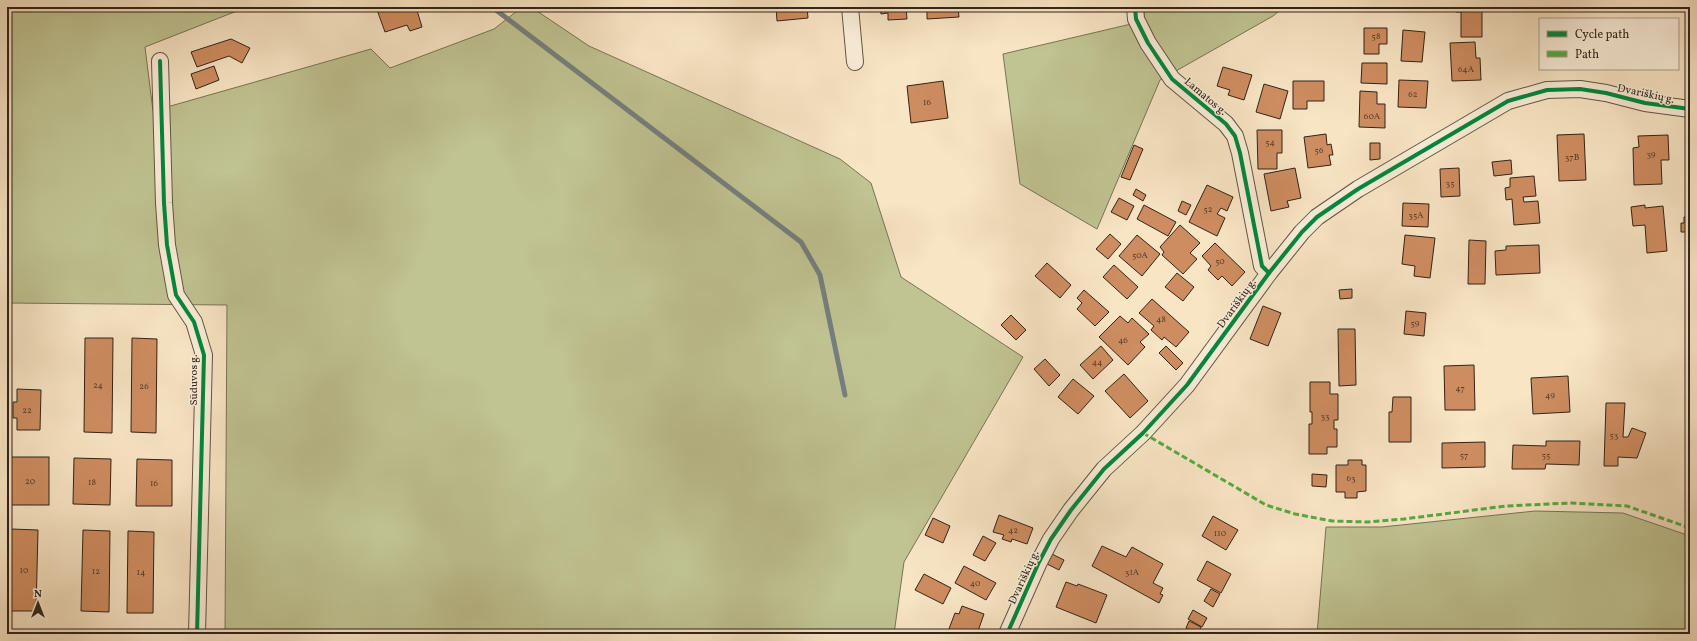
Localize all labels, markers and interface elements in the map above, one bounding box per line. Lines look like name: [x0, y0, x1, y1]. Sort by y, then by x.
legend: [1539, 18, 1679, 70]
text: Cycle path: [1575, 27, 1630, 43]
house number: 58: [1372, 30, 1381, 43]
text: Path: [1575, 47, 1599, 63]
house number: 64A: [1458, 63, 1475, 76]
street label: Lamatos g.: [1181, 75, 1230, 120]
street label: Dvariškių g.: [1616, 81, 1676, 108]
house number: 62: [1408, 88, 1418, 101]
house number: 16: [923, 96, 931, 109]
house number: 60A: [1364, 110, 1381, 123]
house number: 54: [1265, 136, 1275, 149]
house number: 56: [1315, 144, 1324, 157]
house number: 39: [1646, 148, 1656, 161]
house number: 37B: [1565, 151, 1580, 164]
house number: 35: [1446, 177, 1454, 190]
house number: 52: [1203, 203, 1213, 216]
house number: 35A: [1408, 209, 1424, 222]
house number: 50A: [1132, 249, 1149, 262]
house number: 50: [1215, 255, 1225, 268]
street label: Dvariškių g.: [1214, 276, 1261, 332]
house number: 48: [1156, 313, 1166, 326]
house number: 59: [1411, 317, 1420, 330]
house number: 46: [1118, 334, 1128, 347]
street label: Sūduvos g.: [187, 354, 202, 406]
house number: 44: [1092, 356, 1102, 369]
house number: 24: [93, 379, 103, 392]
house number: 26: [139, 380, 149, 393]
house number: 47: [1455, 382, 1465, 395]
house number: 49: [1545, 389, 1555, 402]
house number: 22: [22, 404, 32, 417]
house number: 33: [1320, 410, 1330, 423]
house number: 53: [1610, 429, 1619, 442]
house number: 57: [1460, 449, 1468, 462]
house number: 55: [1542, 449, 1550, 462]
house number: 63: [1346, 472, 1356, 485]
house number: 20: [25, 475, 36, 488]
house number: 18: [88, 476, 96, 489]
house number: 16: [150, 477, 158, 490]
house number: 42: [1008, 524, 1018, 537]
house number: 110: [1214, 527, 1227, 540]
street label: Dvariškių g.: [1005, 548, 1044, 607]
house number: 10: [20, 564, 29, 577]
house number: 12: [92, 565, 100, 578]
house number: 14: [137, 566, 145, 579]
house number: 31A: [1125, 566, 1140, 579]
house number: 40: [970, 577, 981, 590]
north arrow: [18, 583, 58, 623]
text: N: [34, 587, 42, 602]

